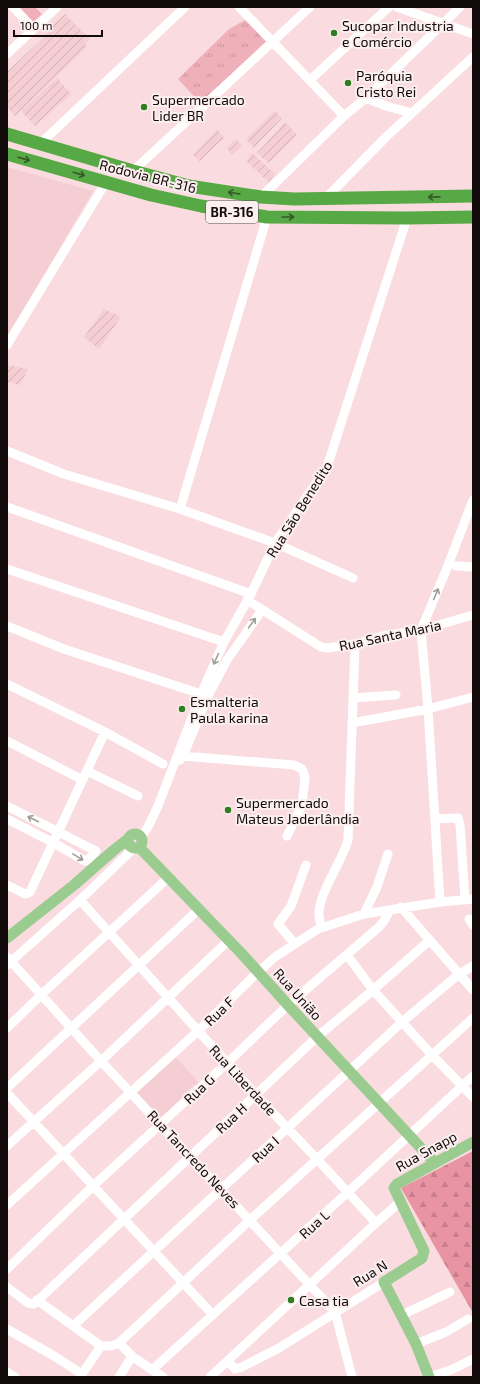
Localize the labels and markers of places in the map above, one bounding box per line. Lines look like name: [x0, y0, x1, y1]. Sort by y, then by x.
place label: Sucopar Industria e Comércio: [342, 17, 454, 50]
marker: Sucopar Industria e Comércio: [329, 28, 339, 38]
place label: Paróquia Cristo Rei: [356, 67, 416, 100]
marker: Paróquia Cristo Rei: [343, 78, 353, 88]
place label: Supermercado Lider BR: [152, 91, 245, 124]
marker: Supermercado Lider BR: [139, 102, 149, 112]
place label: Esmalteria Paula karina: [190, 693, 269, 726]
marker: Esmalteria Paula karina: [177, 704, 187, 714]
place label: Supermercado Mateus Jaderlândia: [236, 794, 360, 827]
marker: Supermercado Mateus Jaderlândia: [223, 805, 233, 815]
place label: Casa tia: [299, 1292, 349, 1309]
marker: Casa tia: [286, 1295, 296, 1305]

